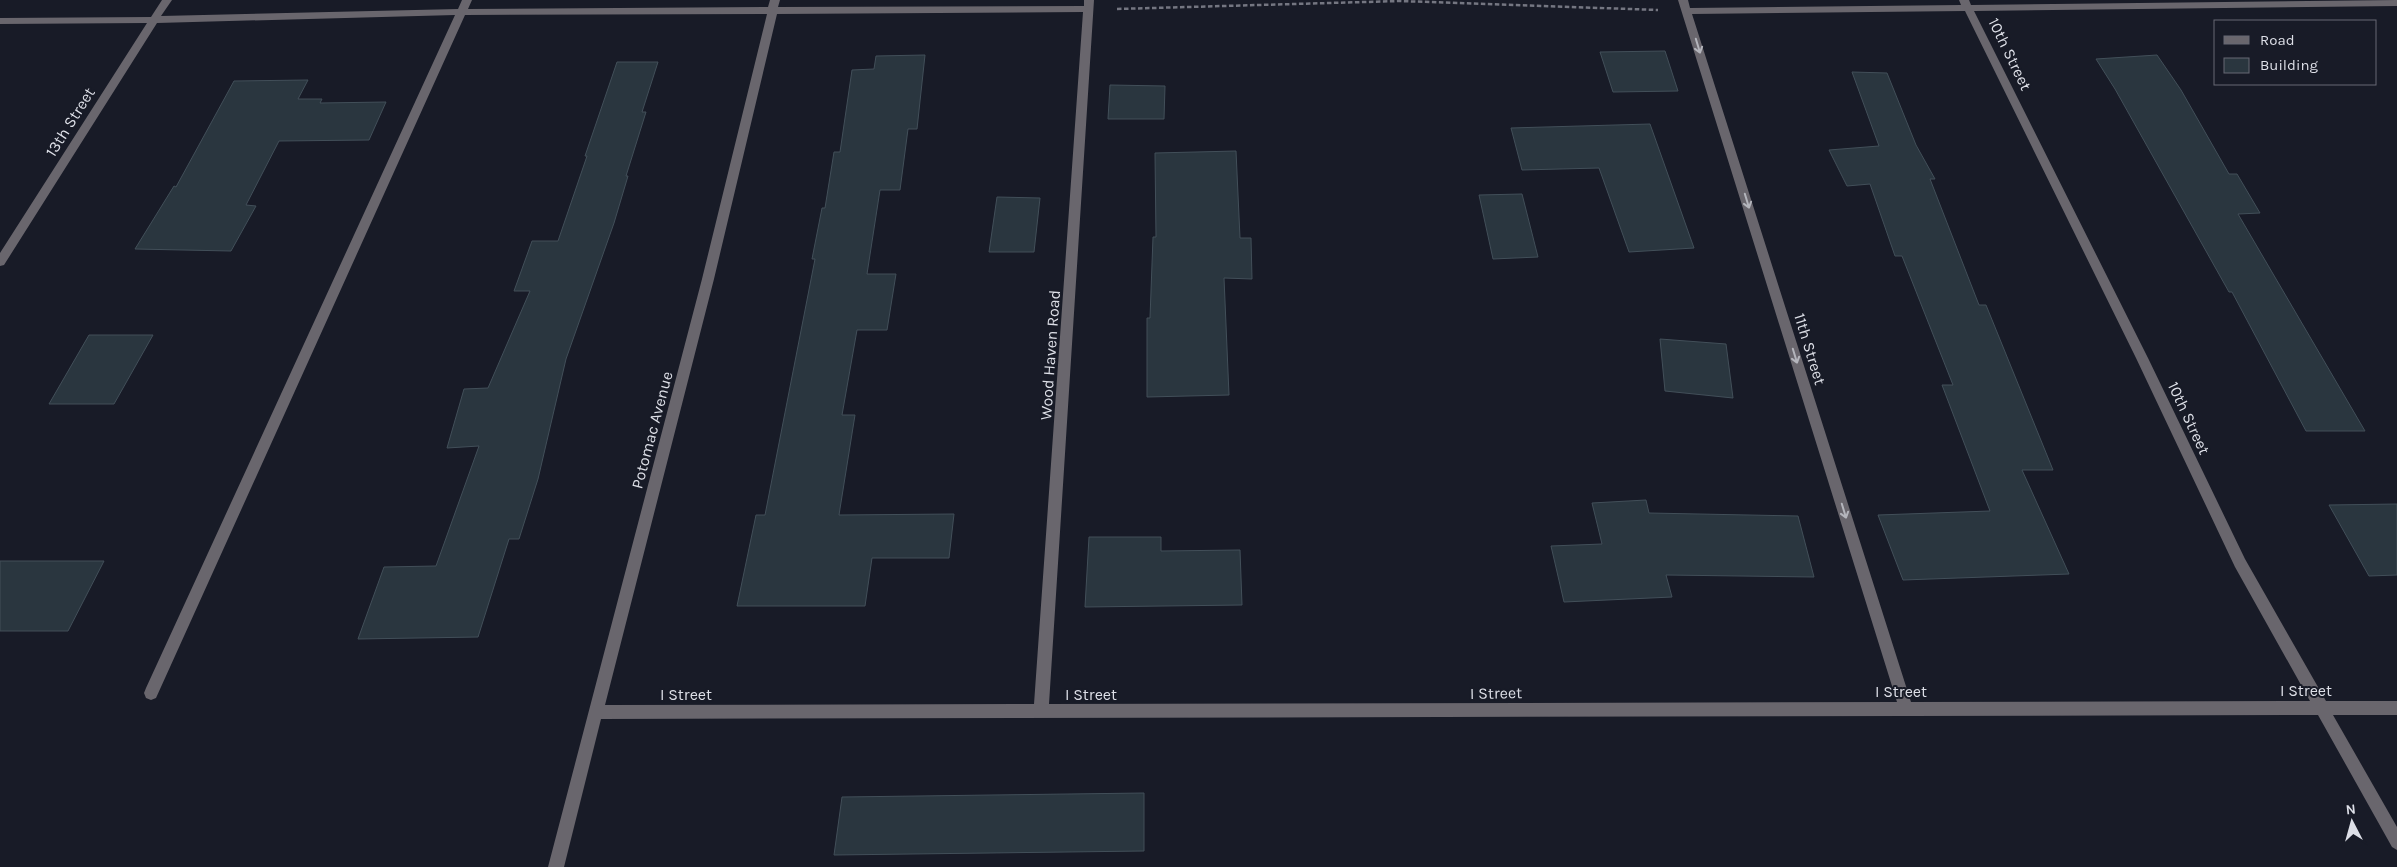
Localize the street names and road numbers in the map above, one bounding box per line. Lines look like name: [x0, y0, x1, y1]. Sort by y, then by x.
street label: 10th Street: [1984, 15, 2036, 93]
street label: 13th Street: [41, 84, 99, 160]
street label: Wood Haven Road: [1036, 289, 1064, 421]
street label: 11th Street: [1790, 311, 1830, 387]
street label: Potomac Avenue: [627, 369, 677, 491]
street label: 10th Street: [2164, 379, 2214, 457]
street label: I Street: [2280, 681, 2332, 700]
street label: I Street: [1875, 682, 1927, 701]
street label: I Street: [1470, 683, 1522, 703]
street label: I Street: [660, 685, 712, 704]
street label: I Street: [1065, 685, 1117, 704]

